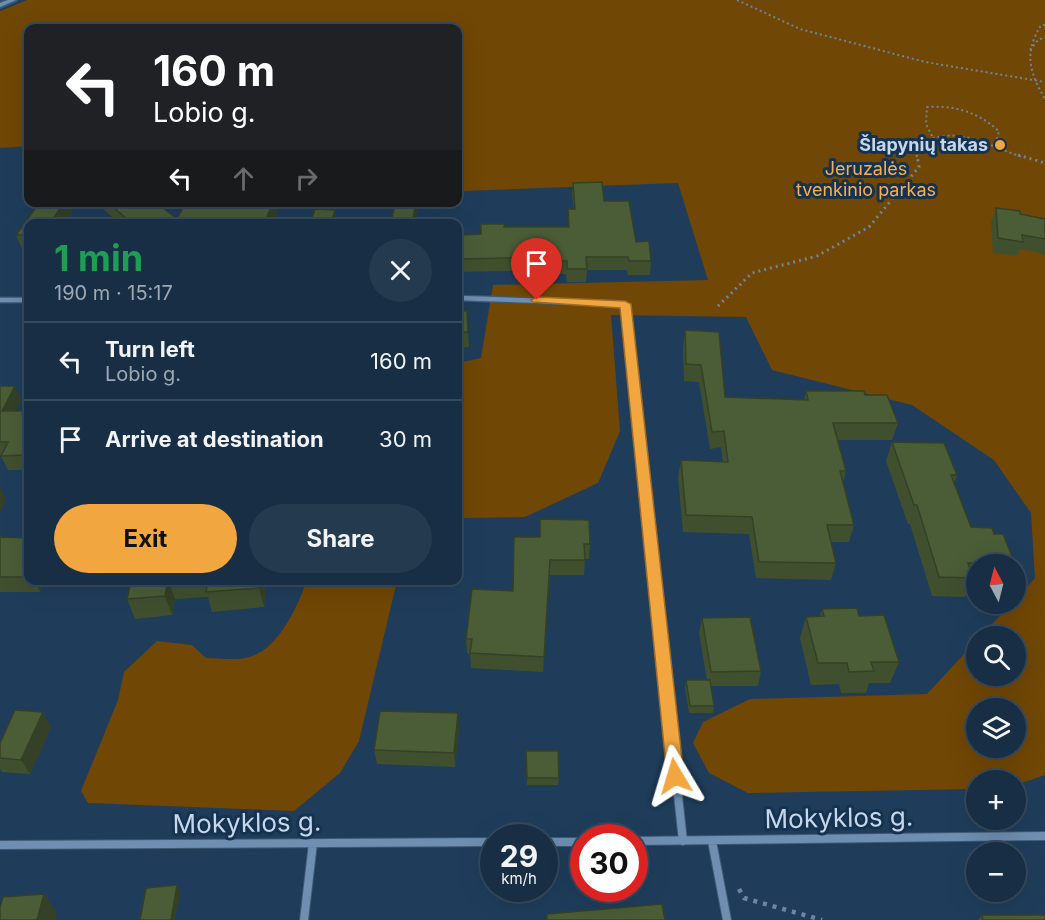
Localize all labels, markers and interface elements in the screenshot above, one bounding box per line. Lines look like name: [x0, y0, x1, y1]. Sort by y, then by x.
text: 160 m: [153, 45, 275, 96]
icon: left: [54, 48, 132, 126]
text: Lobio g.: [153, 96, 256, 129]
place label: Šlapynių takas: [859, 134, 988, 155]
marker: Šlapynių takas: [993, 138, 1007, 152]
park label: Jeruzalės tvenkinio parkas: [796, 158, 936, 200]
icon: left: [164, 162, 197, 195]
icon: ahead: [227, 162, 260, 195]
icon: right: [290, 162, 323, 195]
text: 1 min: [54, 236, 143, 280]
pin: [511, 238, 562, 300]
button: close: [369, 239, 432, 302]
icon: arrive: [520, 247, 553, 280]
text: 190 m · 15:17: [54, 281, 173, 305]
text: Turn left: [105, 336, 195, 362]
icon: left: [54, 345, 87, 378]
text: 160 m: [370, 348, 432, 374]
text: Lobio g.: [105, 362, 181, 386]
icon: arrive: [54, 423, 87, 456]
text: Arrive at destination: [105, 426, 324, 452]
text: 30 m: [379, 426, 432, 452]
button: Exit: [54, 504, 237, 573]
button: Share: [249, 504, 432, 573]
north arrow: [966, 554, 1026, 614]
map controls: [966, 554, 1026, 902]
button: search: [966, 626, 1026, 686]
button: layers: [966, 698, 1026, 758]
position arrow: [643, 744, 707, 808]
button: +: [966, 770, 1026, 830]
street label: Mokyklos g.: [764, 801, 914, 834]
street label: Mokyklos g.: [172, 806, 322, 839]
speed limit sign: 30: [570, 824, 648, 902]
text: 29: [500, 838, 538, 874]
button: −: [966, 842, 1026, 902]
text: km/h: [501, 869, 537, 888]

